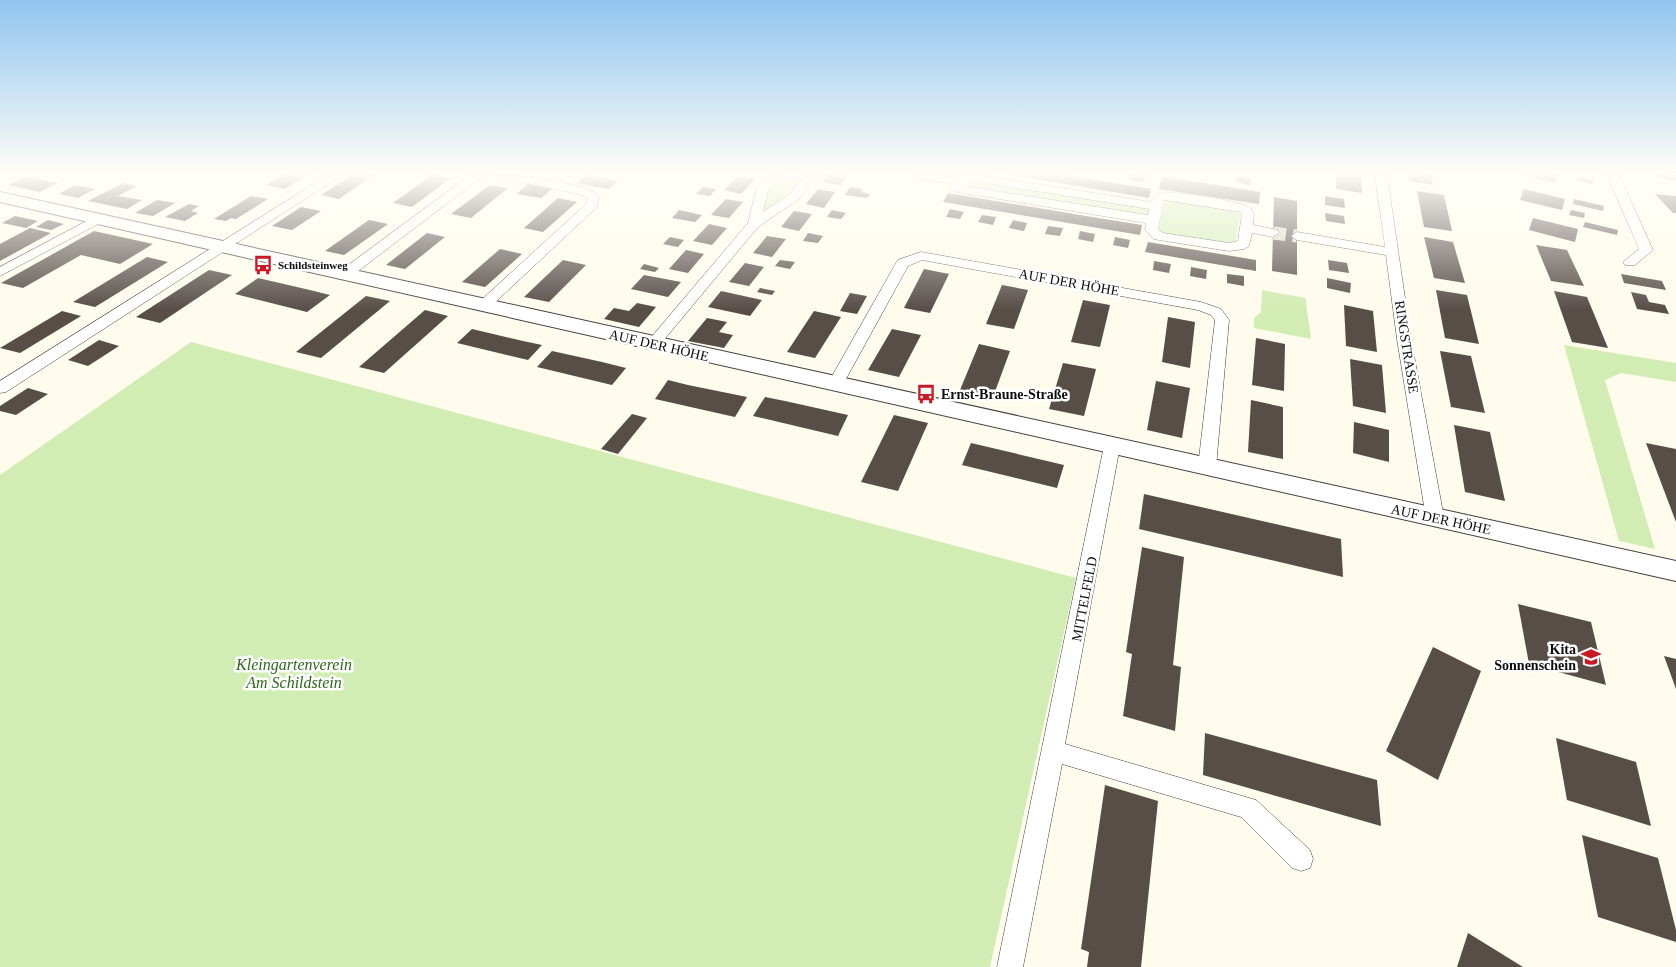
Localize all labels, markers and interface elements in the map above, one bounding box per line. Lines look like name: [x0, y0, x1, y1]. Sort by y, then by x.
bus stop icon: Schildsteinweg: [252, 254, 274, 276]
place label: Schildsteinweg: [278, 259, 348, 271]
street label: AUF DER HÖHE: [1017, 265, 1121, 299]
street label: RINGSTRASSE: [1392, 299, 1421, 395]
street label: AUF DER HÖHE: [608, 326, 710, 364]
bus stop icon: Ernst-Braune-Straße: [915, 383, 937, 405]
place label: Ernst-Braune-Straße: [941, 387, 1068, 402]
street label: AUF DER HÖHE: [1390, 501, 1492, 537]
street label: MITTELFELD: [1069, 555, 1100, 643]
place label: Kita Sonnenschein: [1494, 642, 1576, 673]
school or university icon: Kita Sonnenschein: [1580, 646, 1602, 668]
park label: Kleingartenverein Am Schildstein: [235, 656, 352, 691]

